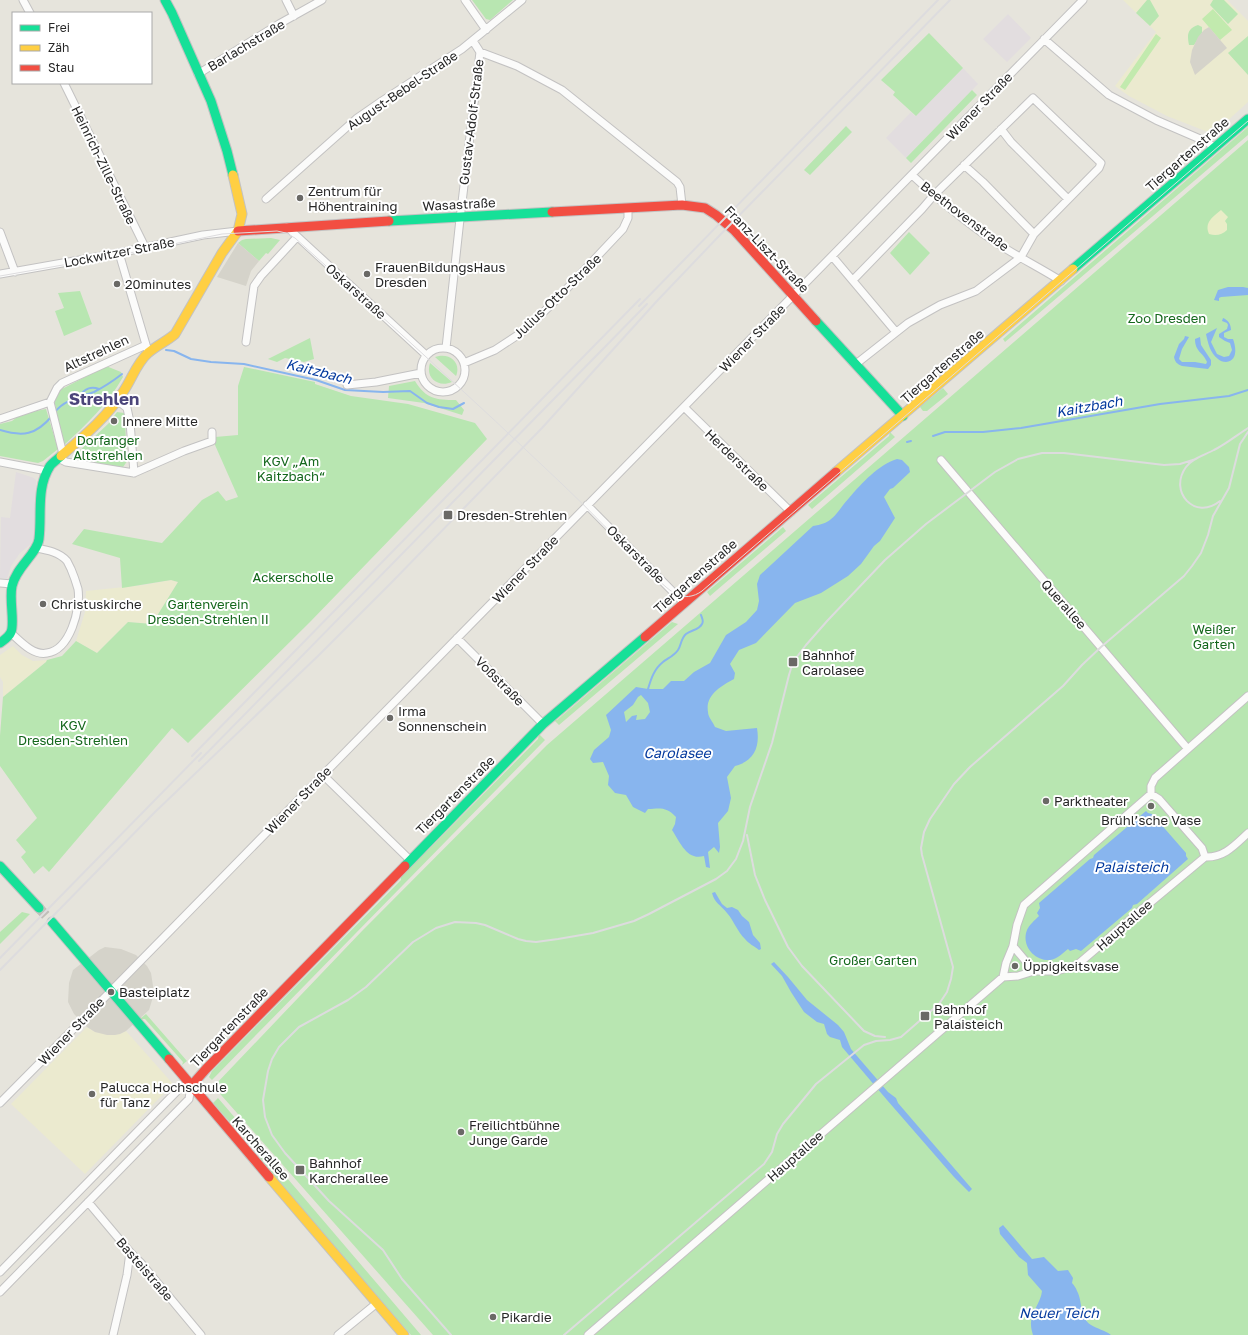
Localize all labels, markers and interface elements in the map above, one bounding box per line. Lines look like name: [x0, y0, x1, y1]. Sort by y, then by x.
legend: [12, 12, 152, 84]
street label: Barlachstraße: [205, 16, 287, 74]
text: Frei: [48, 20, 70, 35]
text: Zäh: [48, 40, 69, 55]
street label: August-Bebel-Straße: [344, 47, 460, 133]
street label: Gustav-Adolf-Straße: [455, 58, 487, 186]
text: Stau: [48, 60, 74, 75]
street label: Wiener Straße: [943, 69, 1015, 143]
street label: Heinrich-Zille-Straße: [68, 103, 140, 227]
street label: Tiergartenstraße: [1142, 114, 1232, 194]
street label: Beethovenstraße: [918, 178, 1012, 254]
place label: Zentrum für Höhentraining: [308, 183, 398, 214]
marker: Zentrum für Höhentraining: [295, 193, 305, 203]
street label: Wasastraße: [422, 194, 496, 214]
street label: Franz-Liszt-Straße: [721, 202, 813, 296]
street label: Lockwitzer Straße: [62, 233, 176, 271]
street label: Julius-Otto-Straße: [510, 250, 604, 342]
place label: FrauenBildungsHaus Dresden: [375, 259, 505, 290]
street label: Oskarstraße: [323, 260, 389, 322]
marker: FrauenBildungsHaus Dresden: [362, 269, 372, 279]
place label: 20minutes: [125, 276, 191, 292]
marker: 20minutes: [112, 279, 122, 289]
street label: Wiener Straße: [716, 301, 788, 375]
park label: Zoo Dresden: [1128, 310, 1206, 326]
street label: Tiergartenstraße: [897, 326, 987, 406]
street label: Altstrehlen: [61, 331, 131, 375]
water label: Kaitzbach: [284, 355, 355, 388]
district label: Strehlen: [69, 388, 139, 409]
water label: Kaitzbach: [1055, 392, 1125, 420]
place label: Innere Mitte: [122, 413, 198, 429]
marker: Innere Mitte: [109, 416, 119, 426]
street label: Herderstraße: [702, 426, 772, 494]
park label: Dorfanger Altstrehlen: [73, 432, 143, 463]
park label: KGV „Am Kaitzbach“: [257, 453, 325, 484]
place label: Dresden-Strehlen: [457, 507, 567, 523]
marker: Dresden-Strehlen: [442, 509, 454, 521]
street label: Oskarstraße: [604, 522, 668, 586]
street label: Wiener Straße: [489, 532, 561, 606]
street label: Tiergartenstraße: [650, 536, 740, 616]
park label: Ackerscholle: [253, 569, 333, 585]
street label: Querallee: [1038, 576, 1090, 632]
place label: Christuskirche: [51, 596, 142, 612]
park label: Gartenverein Dresden-Strehlen II: [147, 596, 269, 627]
marker: Christuskirche: [38, 599, 48, 609]
park label: Weißer Garten: [1192, 621, 1236, 652]
place label: Bahnhof Carolasee: [802, 647, 864, 678]
street label: Voßstraße: [472, 653, 528, 709]
marker: Bahnhof Carolasee: [787, 656, 799, 668]
place label: Irma Sonnenschein: [398, 703, 487, 734]
marker: Irma Sonnenschein: [385, 713, 395, 723]
park label: KGV Dresden-Strehlen: [18, 717, 128, 748]
water label: Carolasee: [643, 744, 711, 761]
street label: Tiergartenstraße: [412, 752, 498, 838]
street label: Wiener Straße: [262, 763, 334, 837]
place label: Parktheater: [1054, 793, 1128, 809]
marker: Parktheater: [1041, 796, 1051, 806]
marker: Brühl’sche Vase: [1146, 801, 1156, 811]
place label: Brühl’sche Vase: [1101, 812, 1201, 828]
water label: Palaisteich: [1094, 858, 1169, 875]
street label: Hauptallee: [1093, 896, 1155, 954]
park label: Großer Garten: [829, 952, 917, 968]
place label: Üppigkeitsvase: [1023, 958, 1119, 974]
marker: Üppigkeitsvase: [1010, 961, 1020, 971]
place label: Basteiplatz: [119, 984, 190, 1000]
street label: Tiergartenstraße: [187, 984, 271, 1070]
marker: Basteiplatz: [106, 987, 116, 997]
street label: Wiener Straße: [35, 994, 107, 1068]
place label: Bahnhof Palaisteich: [934, 1001, 1003, 1032]
marker: Bahnhof Palaisteich: [919, 1010, 931, 1022]
place label: Palucca Hochschule für Tanz: [100, 1079, 227, 1110]
marker: Palucca Hochschule für Tanz: [87, 1089, 97, 1099]
street label: Karcherallee: [229, 1113, 293, 1183]
place label: Freilichtbühne Junge Garde: [469, 1117, 560, 1148]
marker: Freilichtbühne Junge Garde: [456, 1127, 466, 1137]
street label: Hauptallee: [764, 1127, 826, 1185]
place label: Bahnhof Karcherallee: [309, 1155, 388, 1186]
marker: Bahnhof Karcherallee: [294, 1164, 306, 1176]
street label: Basteistraße: [113, 1234, 177, 1304]
water label: Neuer Teich: [1019, 1304, 1100, 1321]
place label: Pikardie: [501, 1309, 552, 1325]
marker: Pikardie: [488, 1312, 498, 1322]

